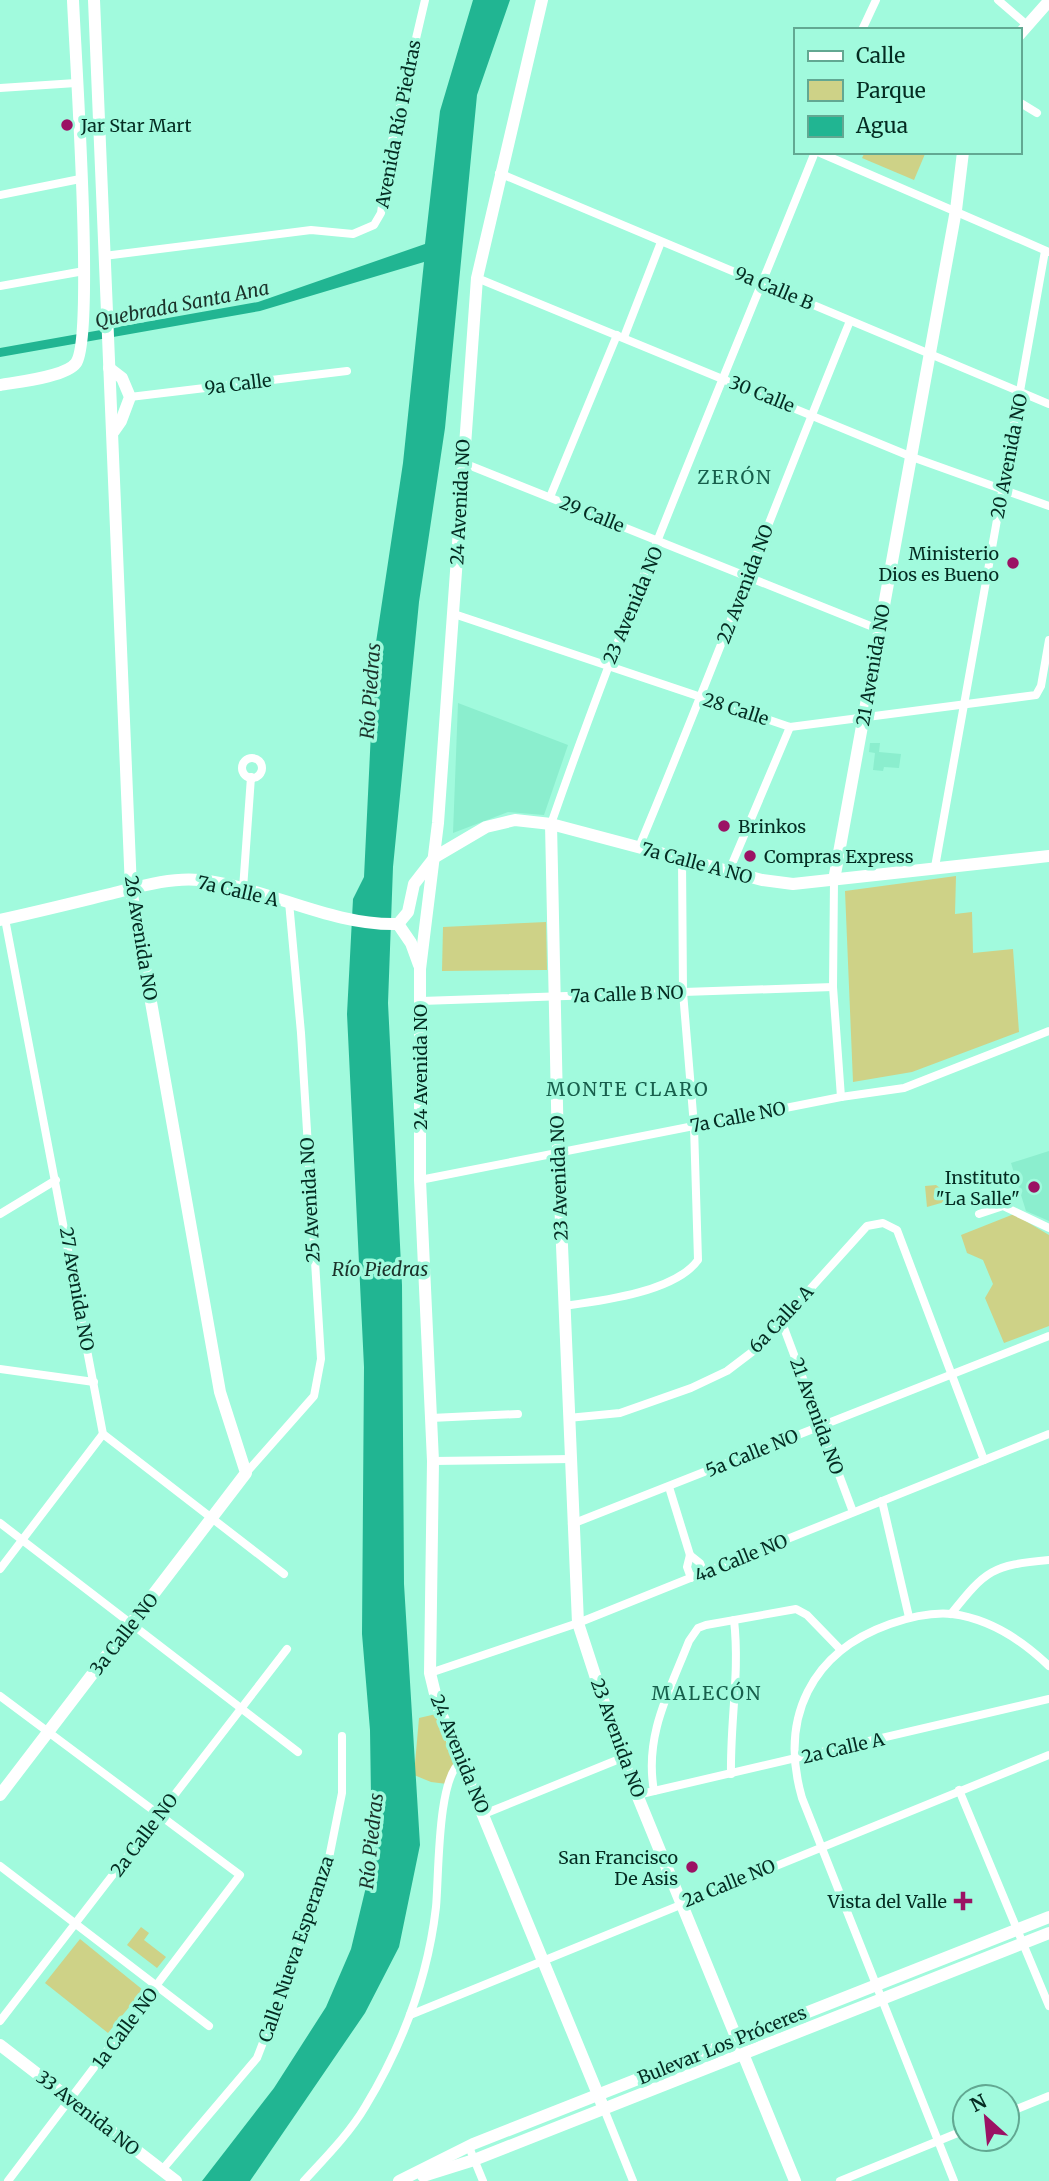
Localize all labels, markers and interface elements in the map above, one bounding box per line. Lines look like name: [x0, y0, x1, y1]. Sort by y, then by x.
legend: [794, 28, 1021, 154]
street label: Avenida Río Piedras: [370, 38, 426, 211]
text: Calle: [856, 42, 905, 69]
text: Parque: [856, 77, 926, 104]
text: Agua: [855, 112, 908, 139]
place label: Jar Star Mart: [80, 114, 192, 137]
marker: Jar Star Mart: [59, 117, 75, 133]
street label: 9a Calle B: [731, 261, 817, 315]
water label: Quebrada Santa Ana: [93, 275, 271, 333]
street label: 9a Calle: [203, 369, 273, 399]
street label: 30 Calle: [726, 371, 798, 417]
street label: 20 Avenida NO: [986, 392, 1032, 520]
street label: 24 Avenida NO: [445, 438, 475, 566]
district label: ZERÓN: [697, 465, 773, 489]
street label: 29 Calle: [556, 491, 628, 537]
street label: 22 Avenida NO: [712, 521, 778, 647]
place label: Ministerio Dios es Bueno: [878, 542, 999, 586]
street label: 23 Avenida NO: [598, 543, 668, 667]
marker: Ministerio Dios es Bueno: [1005, 555, 1021, 571]
street label: 21 Avenida NO: [851, 602, 895, 728]
water label: Río Piedras: [355, 642, 385, 740]
street label: 28 Calle: [700, 688, 772, 730]
place label: Brinkos: [738, 815, 806, 838]
marker: Brinkos: [716, 818, 732, 834]
street label: 7a Calle A NO: [639, 837, 755, 889]
place label: Compras Express: [764, 845, 914, 868]
marker: Compras Express: [742, 848, 758, 864]
street label: 7a Calle A: [195, 870, 281, 912]
street label: 26 Avenida NO: [120, 874, 162, 1002]
street label: 7a Calle B NO: [570, 981, 684, 1007]
street label: 24 Avenida NO: [409, 1004, 432, 1130]
district label: MONTE CLARO: [546, 1077, 710, 1101]
street label: 7a Calle NO: [688, 1096, 788, 1138]
street label: 23 Avenida NO: [545, 1115, 573, 1241]
street label: 25 Avenida NO: [295, 1137, 325, 1263]
place label: Instituto "La Salle": [936, 1166, 1020, 1210]
marker: Instituto "La Salle": [1026, 1179, 1042, 1195]
street label: 27 Avenida NO: [55, 1225, 99, 1353]
water label: Río Piedras: [332, 1257, 428, 1281]
street label: 6a Calle A: [744, 1280, 818, 1358]
street label: 21 Avenida NO: [785, 1354, 849, 1478]
street label: 5a Calle NO: [702, 1424, 802, 1482]
street label: 4a Calle NO: [691, 1529, 791, 1587]
street label: 3a Calle NO: [85, 1588, 163, 1680]
street label: 23 Avenida NO: [586, 1675, 650, 1801]
district label: MALECÓN: [652, 1681, 762, 1705]
street label: 24 Avenida NO: [426, 1691, 494, 1817]
street label: 2a Calle A: [800, 1727, 887, 1769]
street label: 2a Calle NO: [105, 1789, 183, 1881]
water label: Río Piedras: [354, 1792, 388, 1890]
place label: San Francisco De Asis: [558, 1846, 678, 1890]
street label: Calle Nueva Esperanza: [253, 1853, 339, 2045]
street label: 2a Calle NO: [679, 1854, 779, 1912]
marker: San Francisco De Asis: [684, 1859, 700, 1875]
place label: Vista del Valle: [827, 1890, 947, 1913]
marker: Vista del Valle: [953, 1891, 973, 1911]
street label: 1a Calle NO: [87, 1983, 163, 2073]
street label: Bulevar Los Próceres: [634, 2001, 810, 2089]
street label: 33 Avenida NO: [32, 2066, 144, 2160]
north arrow: [951, 2083, 1021, 2153]
text: N: [966, 2089, 990, 2117]

